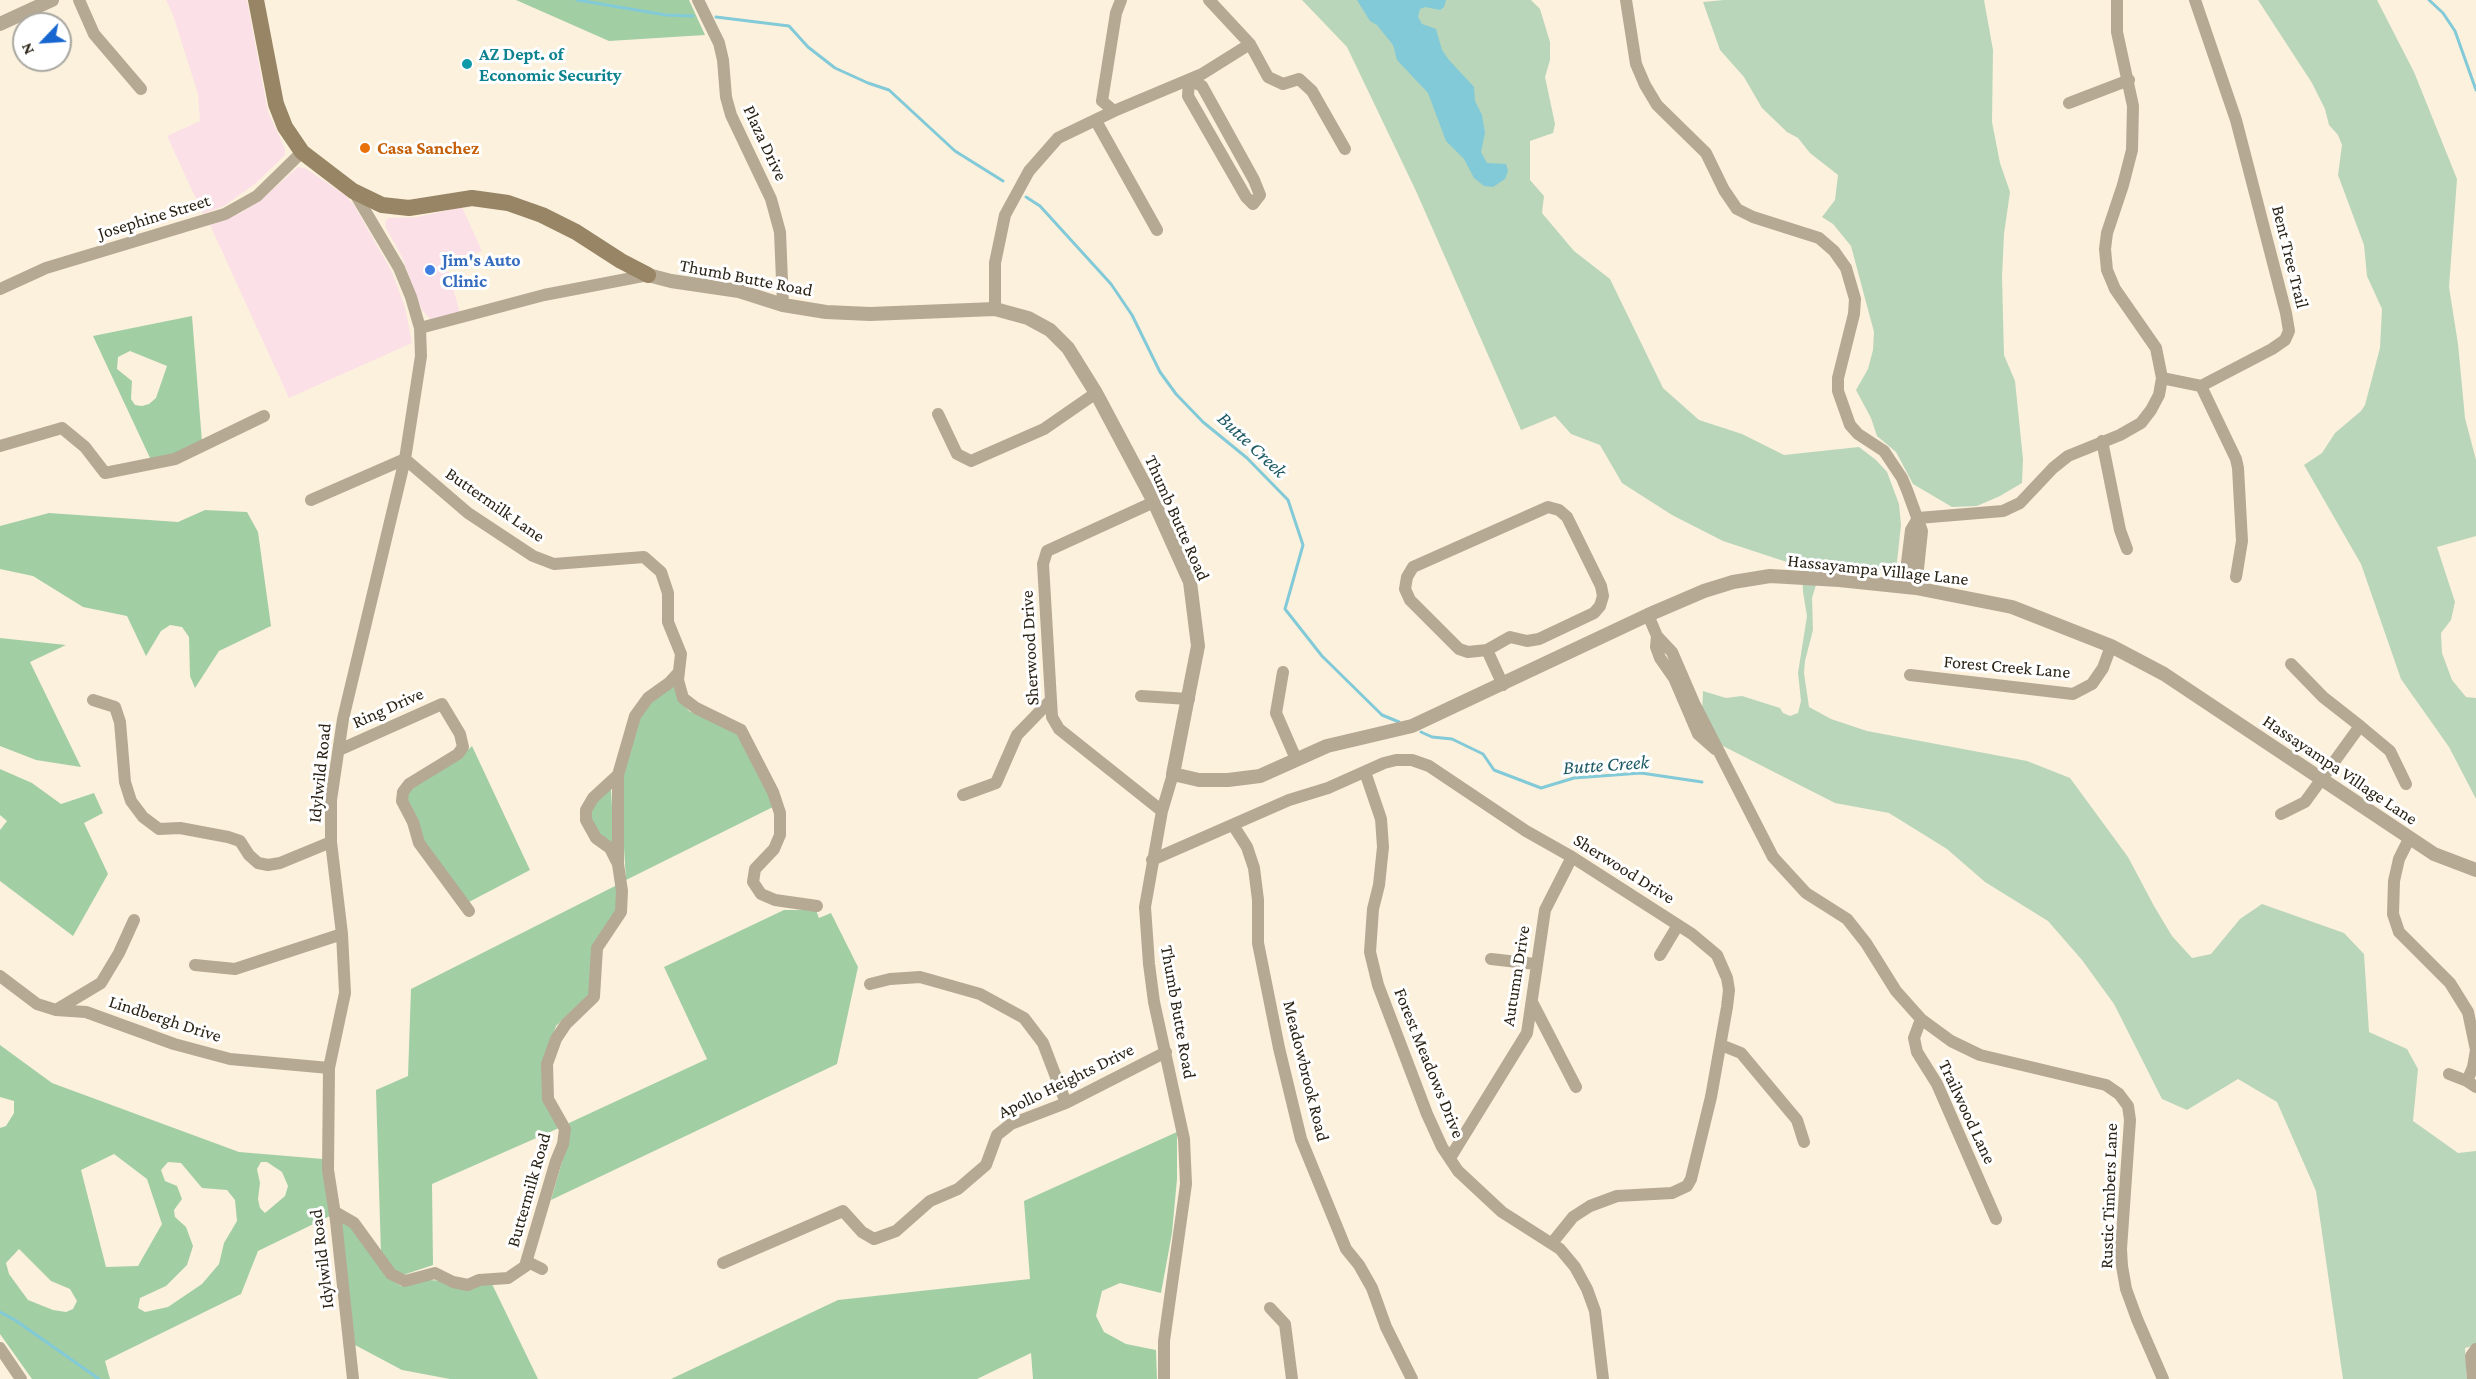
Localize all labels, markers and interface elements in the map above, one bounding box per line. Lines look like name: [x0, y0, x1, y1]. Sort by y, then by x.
north arrow: [12, 12, 72, 72]
text: N: [17, 40, 37, 58]
place label: AZ Dept. of Economic Security: [479, 43, 621, 86]
marker: AZ Dept. of Economic Security: [460, 57, 474, 71]
street label: Plaza Drive: [738, 102, 792, 184]
place label: Casa Sanchez: [377, 137, 479, 159]
marker: Casa Sanchez: [358, 141, 372, 155]
street label: Josephine Street: [95, 190, 213, 244]
street label: Bent Tree Trail: [2267, 203, 2313, 311]
place label: Jim's Auto Clinic: [442, 249, 521, 292]
street label: Thumb Butte Road: [678, 255, 814, 301]
marker: Jim's Auto Clinic: [423, 263, 437, 277]
water label: Butte Creek: [1212, 407, 1292, 483]
street label: Thumb Butte Road: [1140, 452, 1214, 584]
street label: Buttermilk Lane: [441, 463, 549, 547]
street label: Hassayampa Village Lane: [1786, 550, 1970, 590]
street label: Sherwood Drive: [1016, 590, 1044, 706]
street label: Forest Creek Lane: [1943, 651, 2071, 683]
street label: Ring Drive: [349, 683, 427, 733]
street label: Hassayampa Village Lane: [2259, 710, 2421, 830]
street label: Idylwild Road: [304, 722, 336, 824]
water label: Butte Creek: [1562, 750, 1650, 780]
street label: Sherwood Drive: [1569, 829, 1679, 909]
street label: Autumn Drive: [1497, 924, 1535, 1028]
street label: Thumb Butte Road: [1156, 944, 1200, 1080]
street label: Forest Meadows Drive: [1389, 985, 1469, 1141]
street label: Lindbergh Drive: [106, 991, 224, 1047]
street label: Meadowbrook Road: [1278, 998, 1334, 1144]
street label: Apollo Heights Drive: [995, 1039, 1137, 1123]
street label: Trailwood Lane: [1933, 1057, 2001, 1167]
street label: Rustic Timbers Lane: [2096, 1123, 2122, 1269]
street label: Buttermilk Road: [502, 1130, 556, 1250]
street label: Idylwild Road: [305, 1208, 339, 1310]

